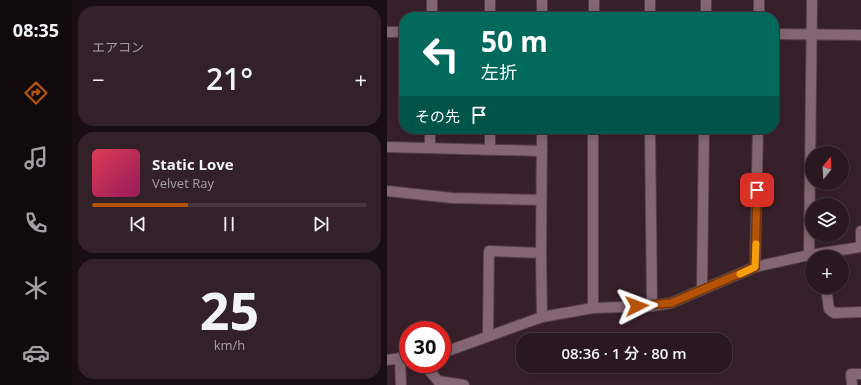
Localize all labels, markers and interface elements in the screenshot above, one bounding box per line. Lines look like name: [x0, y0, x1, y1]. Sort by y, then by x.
text: 08:35: [13, 18, 59, 42]
text: 50 m: [481, 22, 548, 60]
icon: left: [415, 28, 467, 80]
text: エアコン: [92, 38, 144, 56]
text: 21°: [206, 58, 253, 99]
text: 左折: [481, 60, 517, 84]
text: −: [92, 64, 105, 94]
text: +: [354, 64, 367, 94]
icon: directions: [22, 79, 50, 107]
icon: arrive: [468, 104, 490, 126]
text: その先: [415, 106, 460, 126]
icon: music: [22, 144, 50, 172]
north arrow: [805, 146, 849, 190]
map controls: [805, 146, 849, 294]
text: Static Love: [152, 154, 234, 174]
pin: [740, 173, 774, 207]
text: Velvet Ray: [152, 174, 214, 192]
icon: arrive: [746, 179, 768, 201]
button: layers: [805, 198, 849, 242]
icon: phone: [22, 209, 50, 237]
icon: previous: [127, 213, 149, 235]
icon: pause: [218, 213, 240, 235]
icon: next: [310, 213, 332, 235]
button: +: [805, 250, 849, 294]
icon: climate: [22, 274, 50, 302]
text: 25: [200, 274, 259, 345]
position arrow: [616, 285, 658, 327]
speed limit sign: 30: [399, 321, 451, 373]
text: km/h: [214, 336, 245, 354]
icon: car: [22, 339, 50, 367]
text: 08:36 · 1 分 · 80 m: [561, 343, 687, 363]

